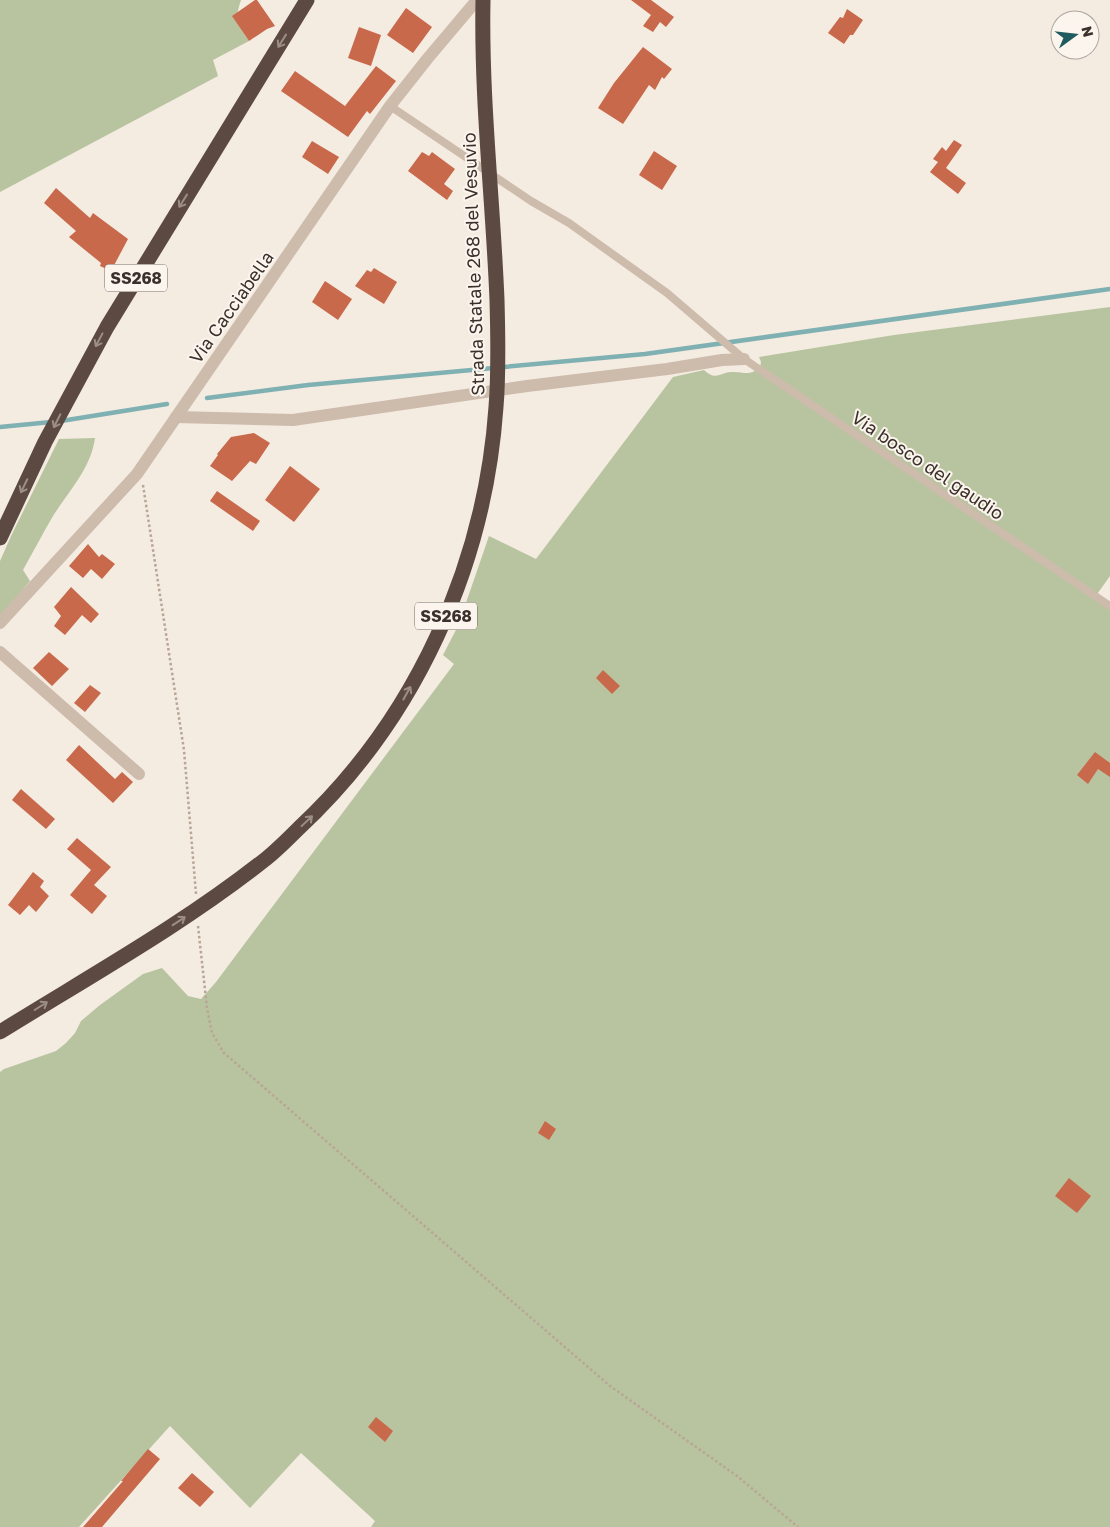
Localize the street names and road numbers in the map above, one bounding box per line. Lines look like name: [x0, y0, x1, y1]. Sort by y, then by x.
street label: Strada Statale 268 del Vesuvio: [457, 132, 489, 396]
street label: Via Cacciabella: [184, 247, 278, 367]
road number: SS268: [105, 264, 167, 292]
street label: Via bosco del gaudio: [848, 406, 1008, 524]
road number: SS268: [415, 602, 477, 630]

